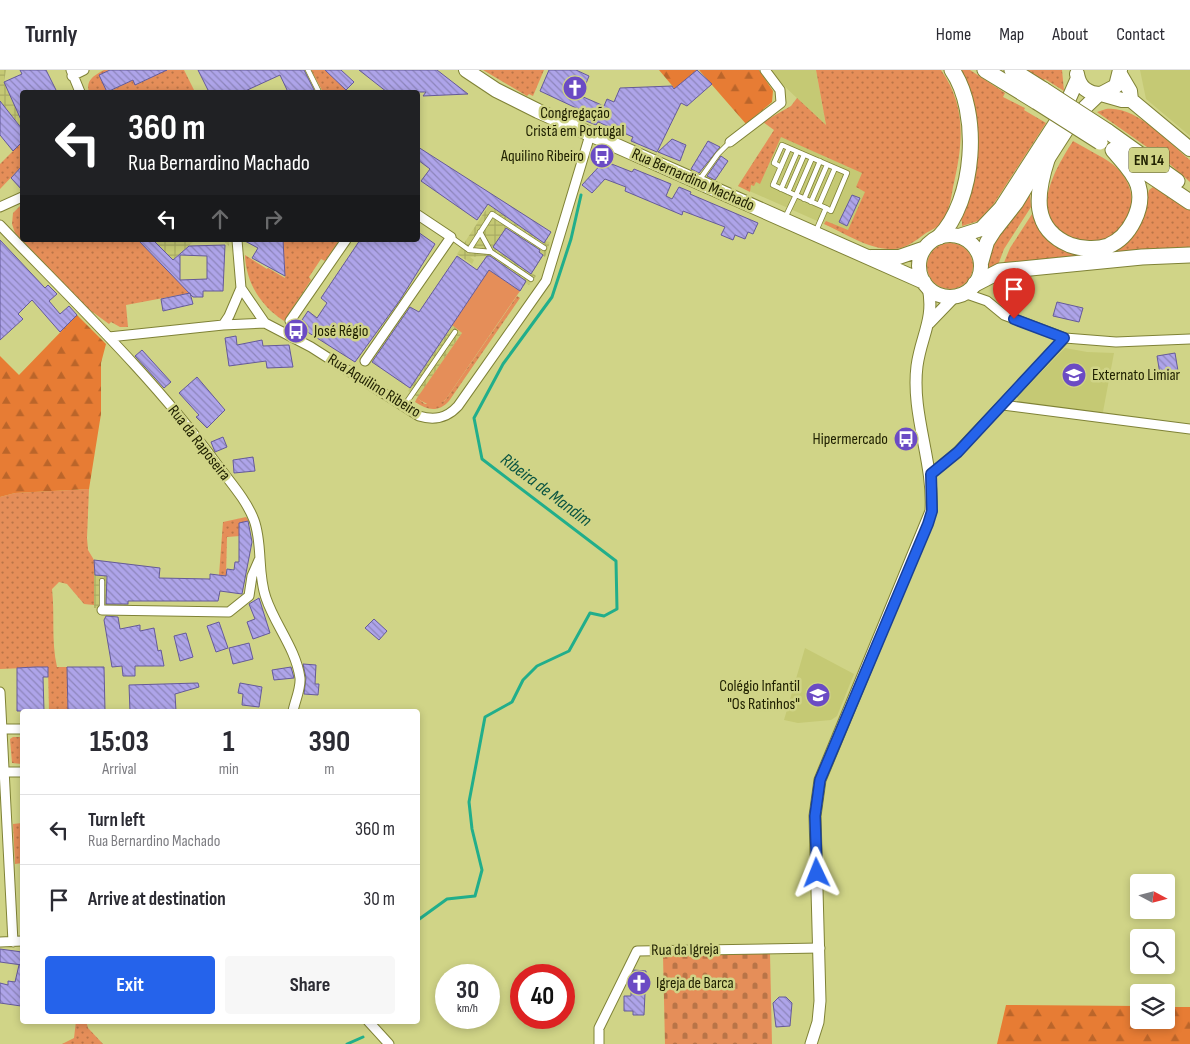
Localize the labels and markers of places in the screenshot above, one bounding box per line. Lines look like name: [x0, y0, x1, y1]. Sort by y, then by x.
church icon: Congregação Cristã em Portugal: [562, 75, 588, 101]
place label: Congregação Cristã em Portugal: [526, 104, 624, 141]
bus stop icon: Aquilino Ribeiro: [589, 143, 615, 169]
place label: Aquilino Ribeiro: [500, 147, 584, 166]
pin: [993, 268, 1035, 319]
bus stop icon: José Régio: [283, 318, 309, 344]
place label: José Régio: [313, 322, 368, 341]
school or university icon: Externato Limiar: [1061, 362, 1087, 388]
place label: Externato Limiar: [1092, 366, 1181, 385]
bus stop icon: Hipermercado: [893, 426, 919, 452]
place label: Hipermercado: [813, 430, 888, 449]
place label: Colégio Infantil "Os Ratinhos": [719, 677, 800, 714]
school or university icon: Colégio Infantil "Os Ratinhos": [805, 682, 831, 708]
church icon: Igreja de Barca: [626, 970, 652, 996]
place label: Igreja de Barca: [656, 974, 734, 993]

